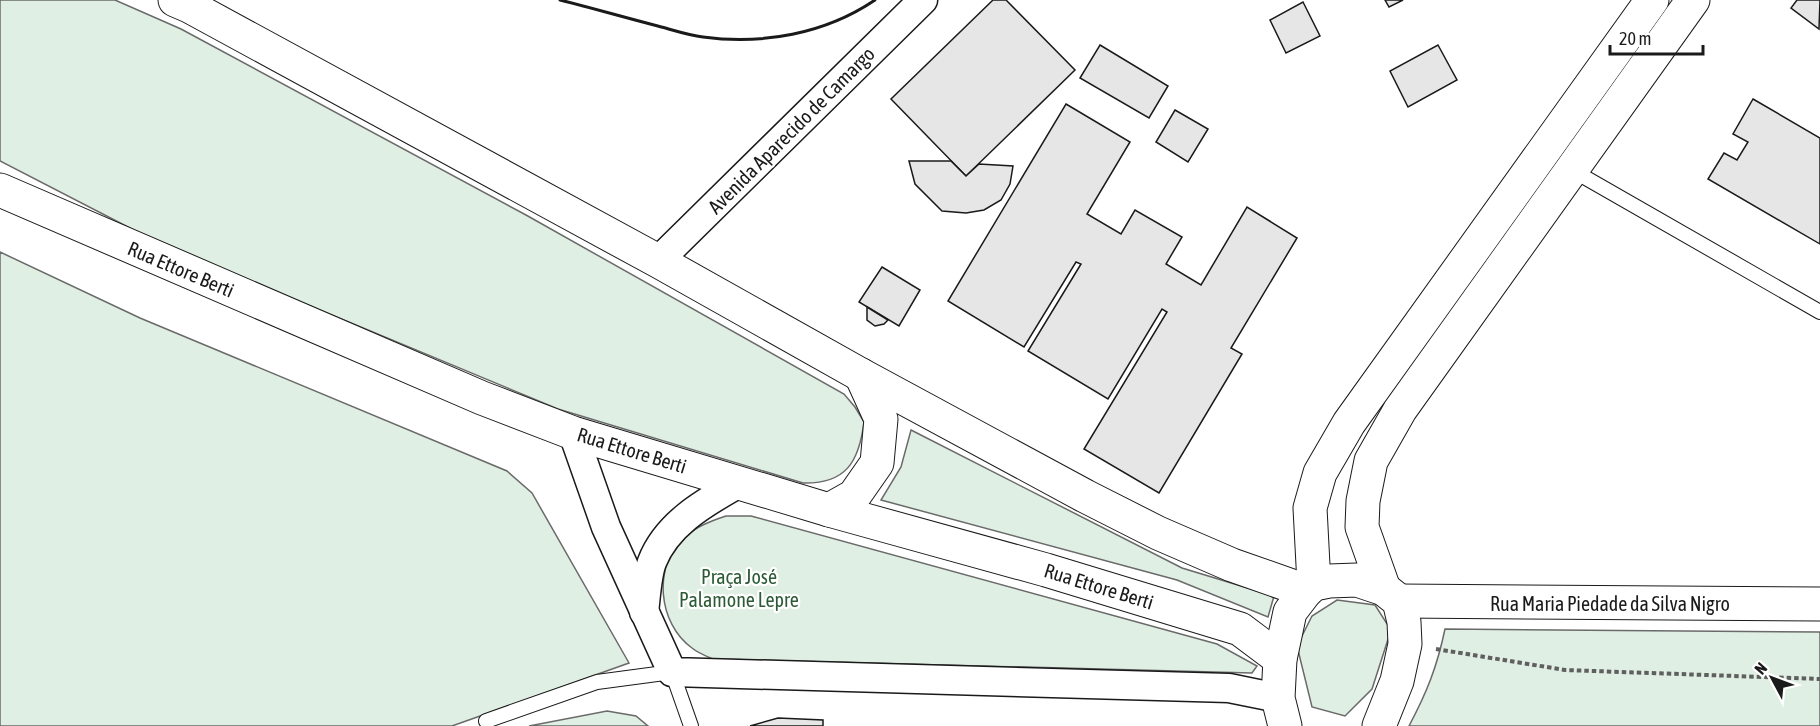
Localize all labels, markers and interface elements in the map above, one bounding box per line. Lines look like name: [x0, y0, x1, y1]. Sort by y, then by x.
scale bar: [1610, 18, 1703, 56]
text: 20 m: [1619, 28, 1651, 49]
street label: Avenida Aparecido de Camargo: [703, 42, 879, 218]
street label: Rua Ettore Berti: [124, 236, 238, 302]
street label: Rua Ettore Berti: [574, 422, 690, 478]
street label: Rua Ettore Berti: [1041, 558, 1157, 614]
park label: Praça José Palamone Lepre: [679, 565, 799, 611]
street label: Rua Maria Piedade da Silva Nigro: [1490, 592, 1730, 615]
north arrow: [1742, 648, 1802, 708]
text: N: [1751, 659, 1771, 678]

